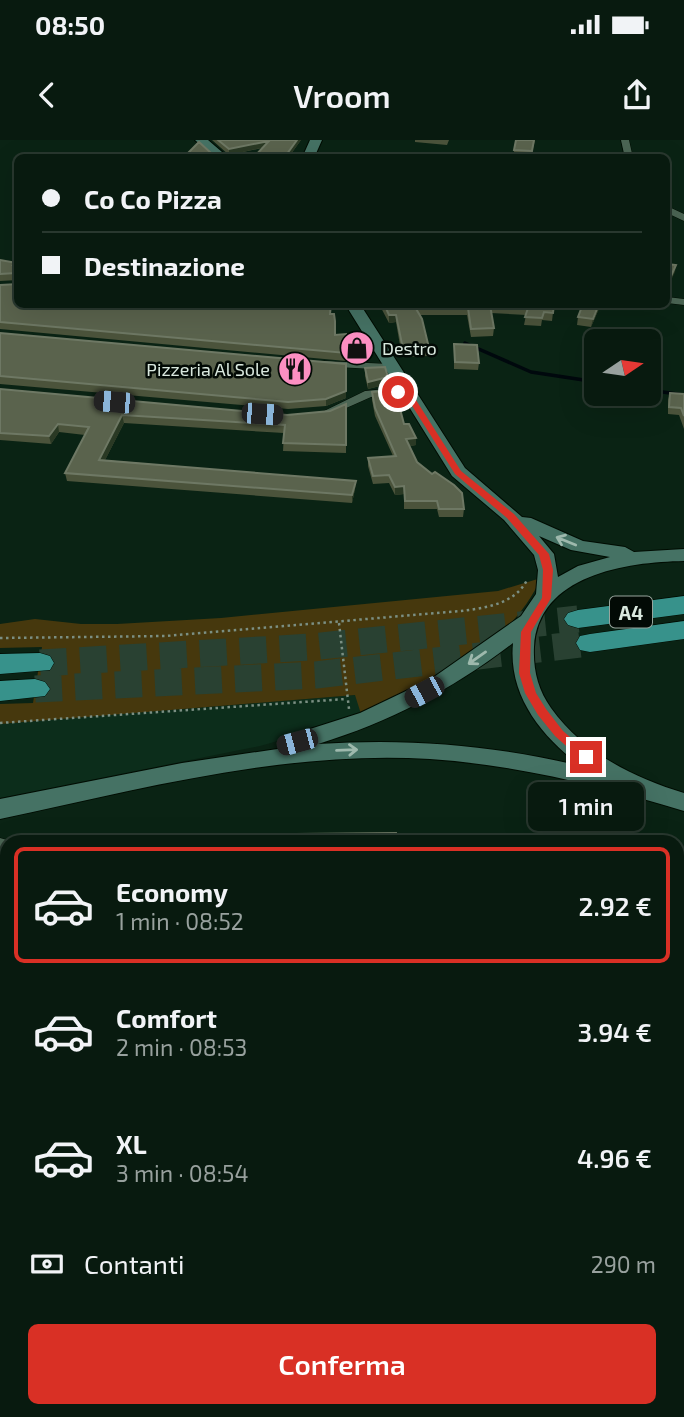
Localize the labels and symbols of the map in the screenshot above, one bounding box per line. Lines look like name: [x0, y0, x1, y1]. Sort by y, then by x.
shop icon: Destro: [338, 329, 376, 367]
north arrow: [584, 329, 662, 406]
place label: Destro: [382, 337, 437, 359]
restaurant icon: Pizzeria Al Sole: [276, 350, 314, 388]
place label: Pizzeria Al Sole: [146, 358, 270, 380]
route start: [382, 376, 414, 408]
car: [93, 390, 136, 414]
car: [241, 402, 284, 426]
one-way arrow: [555, 534, 577, 547]
road number: A4: [610, 597, 652, 628]
one-way arrow: [468, 651, 487, 665]
car: [401, 673, 448, 711]
car: [274, 726, 321, 758]
route end: [570, 741, 602, 773]
one-way arrow: [336, 744, 359, 757]
callout: 1 min: [528, 782, 644, 830]

